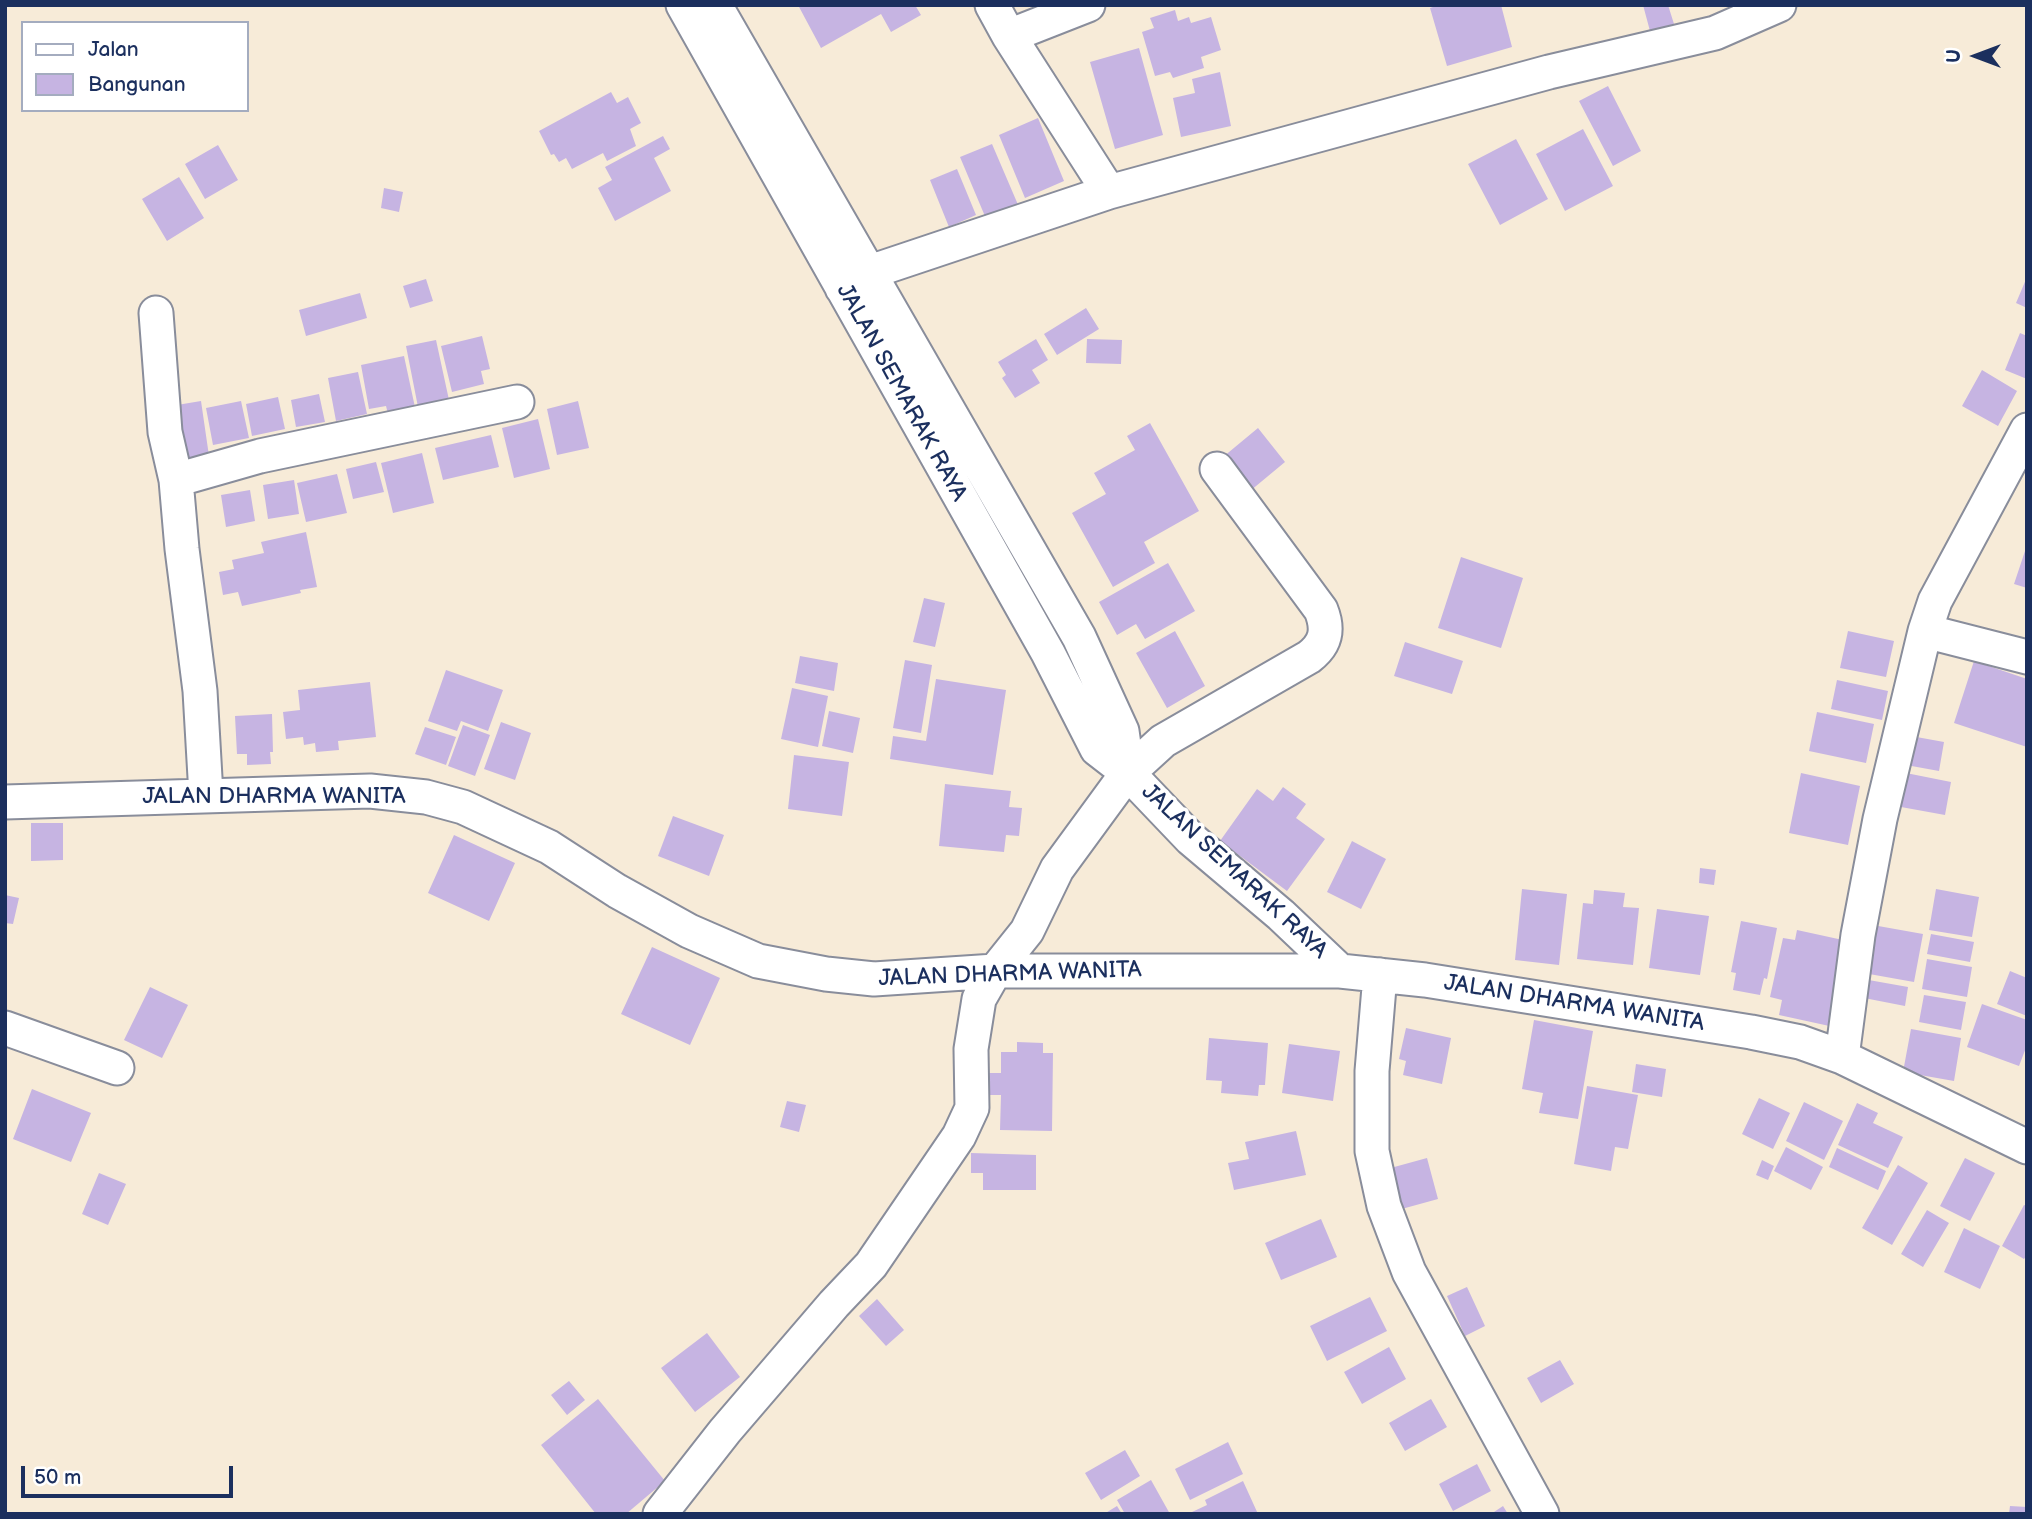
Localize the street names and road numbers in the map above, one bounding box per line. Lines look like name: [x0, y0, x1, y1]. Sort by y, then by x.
street label: JALAN SEMARAK RAYA: [830, 280, 972, 506]
street label: JALAN SEMARAK RAYA: [1135, 779, 1333, 965]
street label: JALAN DHARMA WANITA: [142, 783, 406, 811]
street label: JALAN DHARMA WANITA: [878, 957, 1142, 993]
street label: JALAN DHARMA WANITA: [1442, 970, 1706, 1038]

